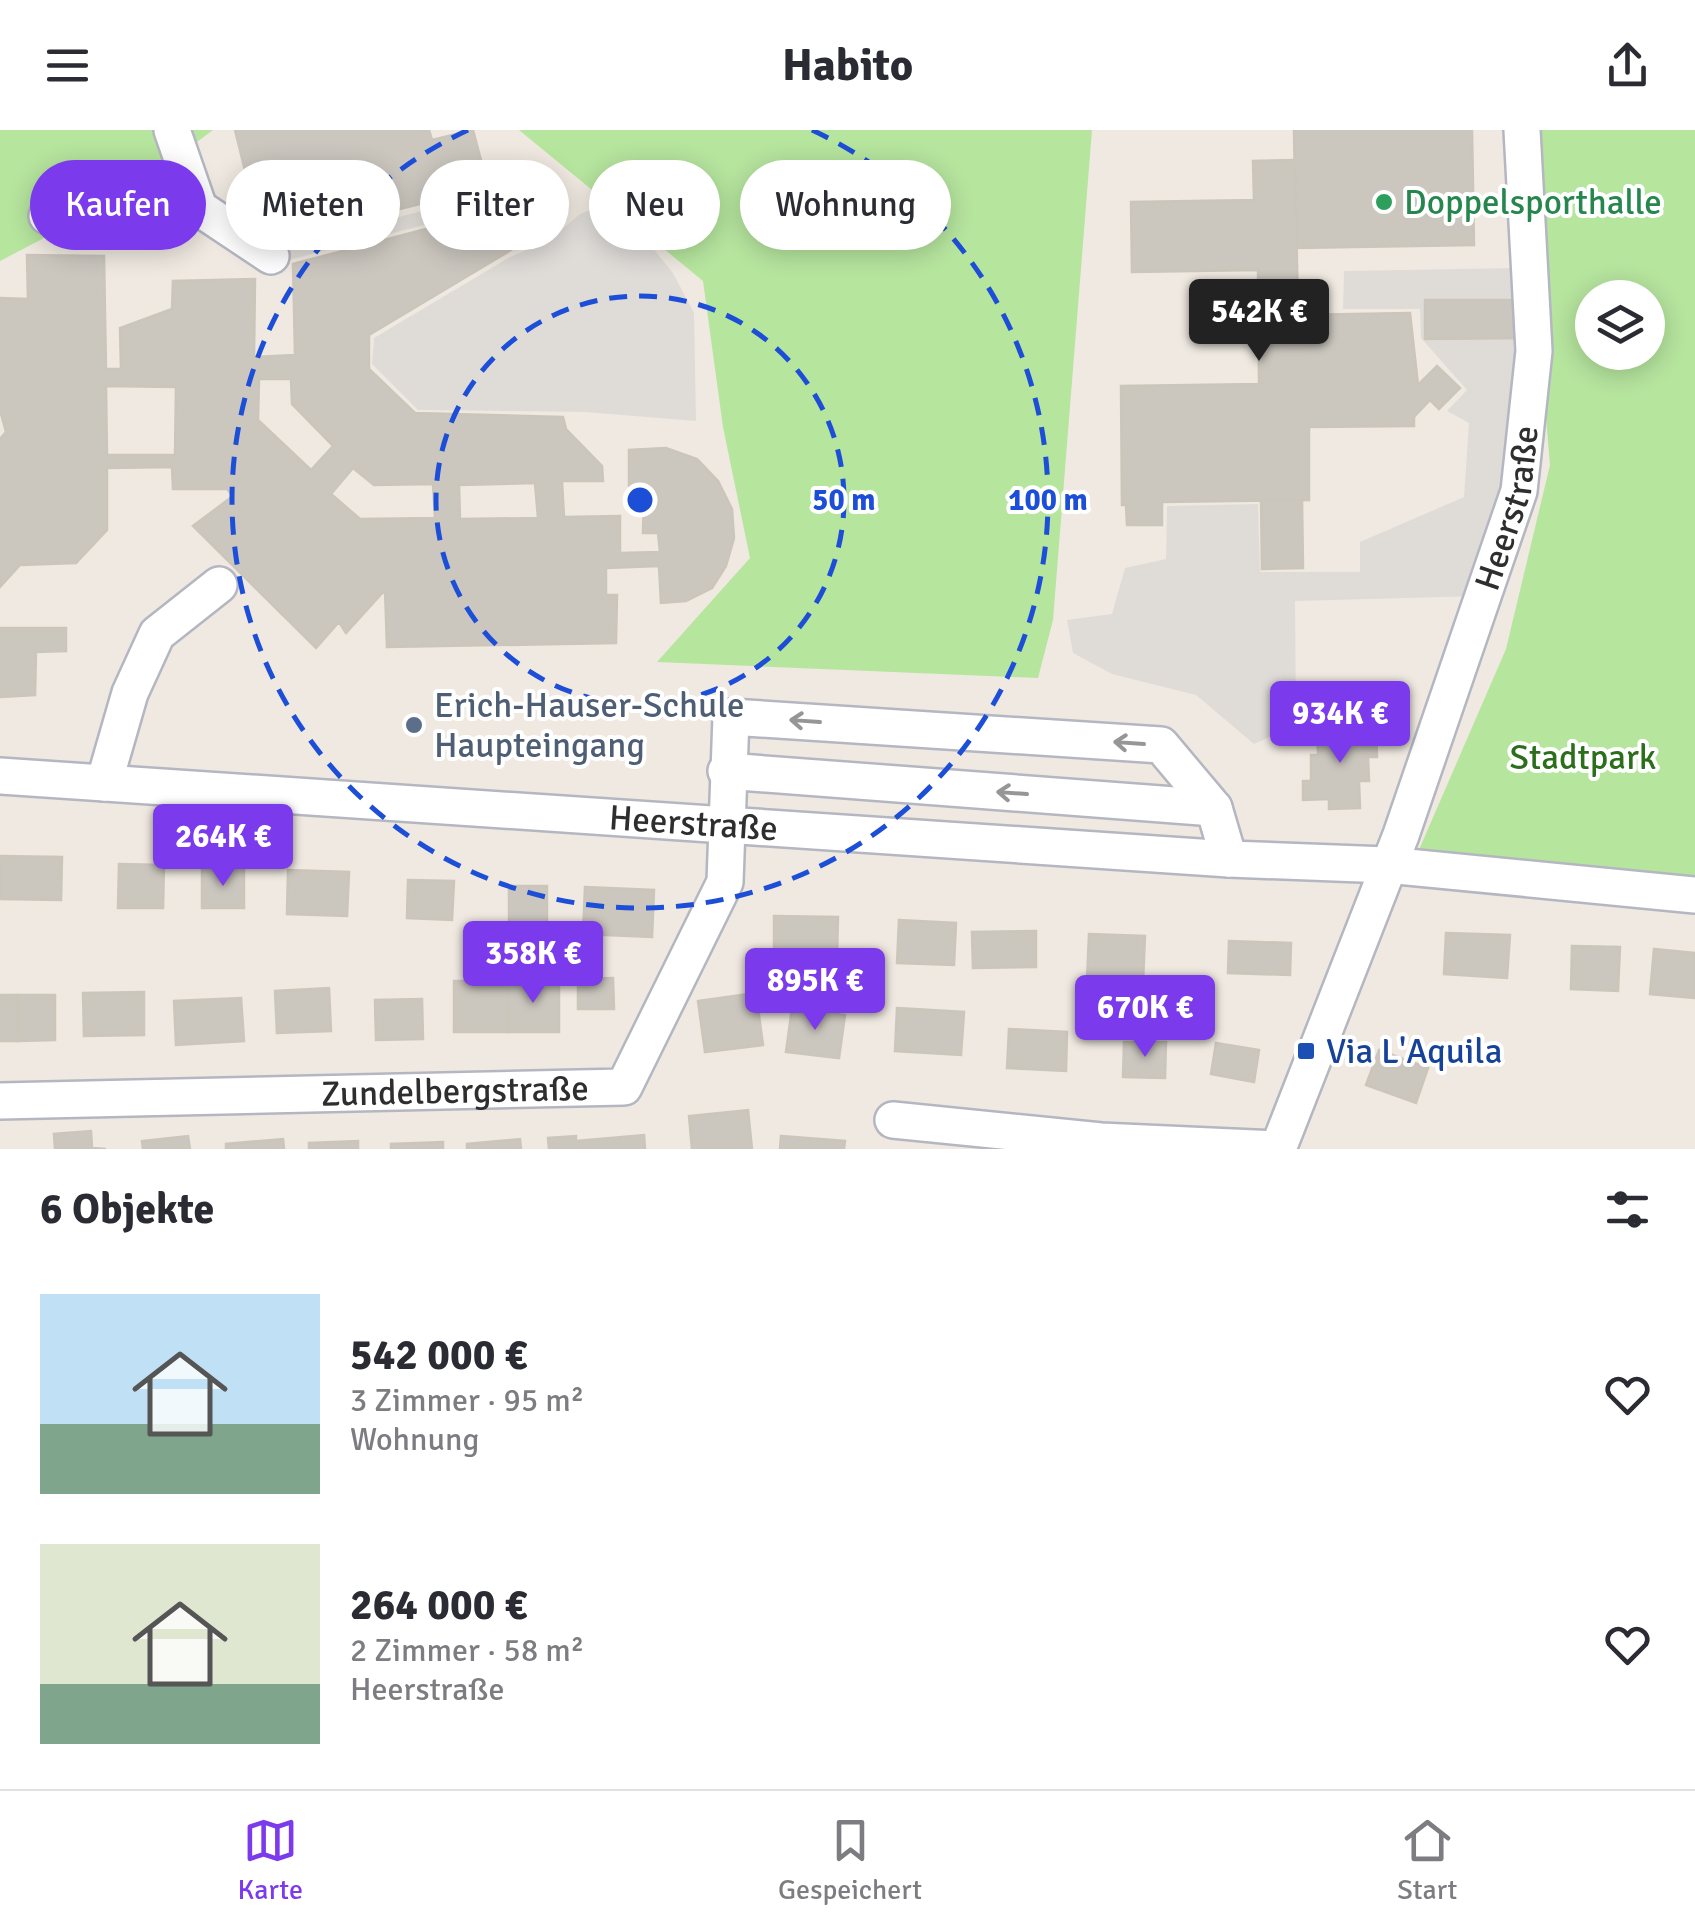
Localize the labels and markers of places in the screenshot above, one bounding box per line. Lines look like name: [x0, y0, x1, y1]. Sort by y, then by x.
place label: Doppelsporthalle: [1404, 181, 1662, 224]
marker: Doppelsporthalle: [1373, 191, 1395, 213]
pin: 542K €: [1178, 279, 1340, 364]
centre of rings: [622, 482, 658, 518]
pin: 934K €: [1259, 681, 1421, 766]
place label: Erich-Hauser-Schule Haupteingang: [434, 684, 745, 767]
marker: Erich-Hauser-Schule Haupteingang: [403, 714, 425, 736]
pin: 264K €: [142, 804, 304, 889]
pin: 358K €: [452, 921, 614, 1006]
pin: 895K €: [734, 948, 896, 1033]
pin: 670K €: [1064, 975, 1226, 1060]
place label: Via L'Aquila: [1326, 1030, 1502, 1073]
marker: Via L'Aquila: [1295, 1040, 1317, 1062]

